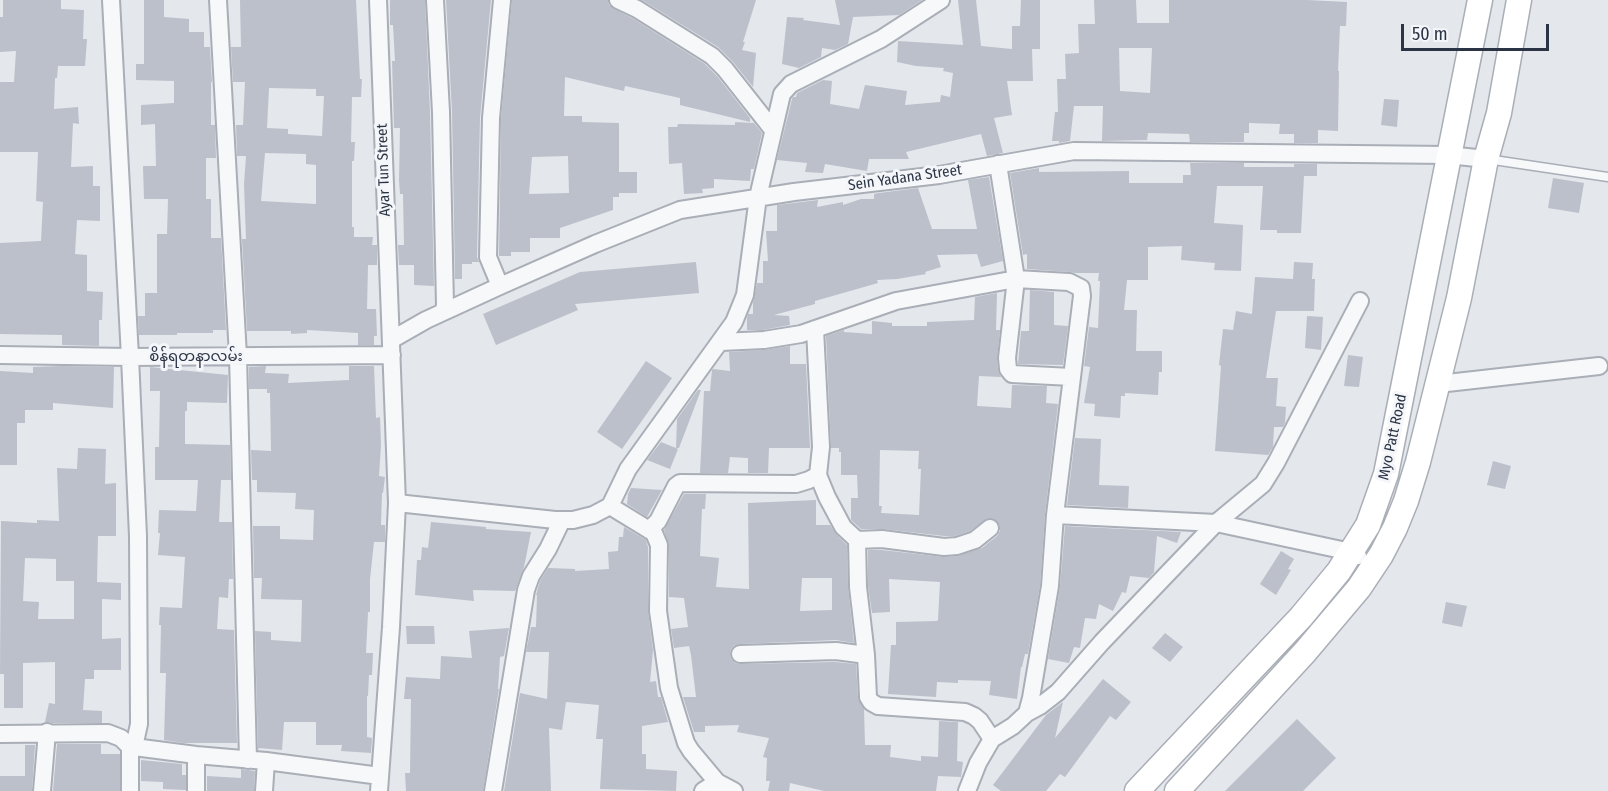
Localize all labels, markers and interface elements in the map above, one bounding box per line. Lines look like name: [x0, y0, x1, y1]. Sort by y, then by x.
scale bar: [1404, 12, 1552, 50]
text: 50 m: [1412, 23, 1448, 45]
street label: Ayar Tun Street: [373, 123, 395, 217]
street label: Sein Yadana Street: [847, 161, 963, 195]
street label: စိန်ရတနာလမ်း: [149, 348, 243, 366]
street label: Myo Patt Road: [1375, 392, 1411, 482]

